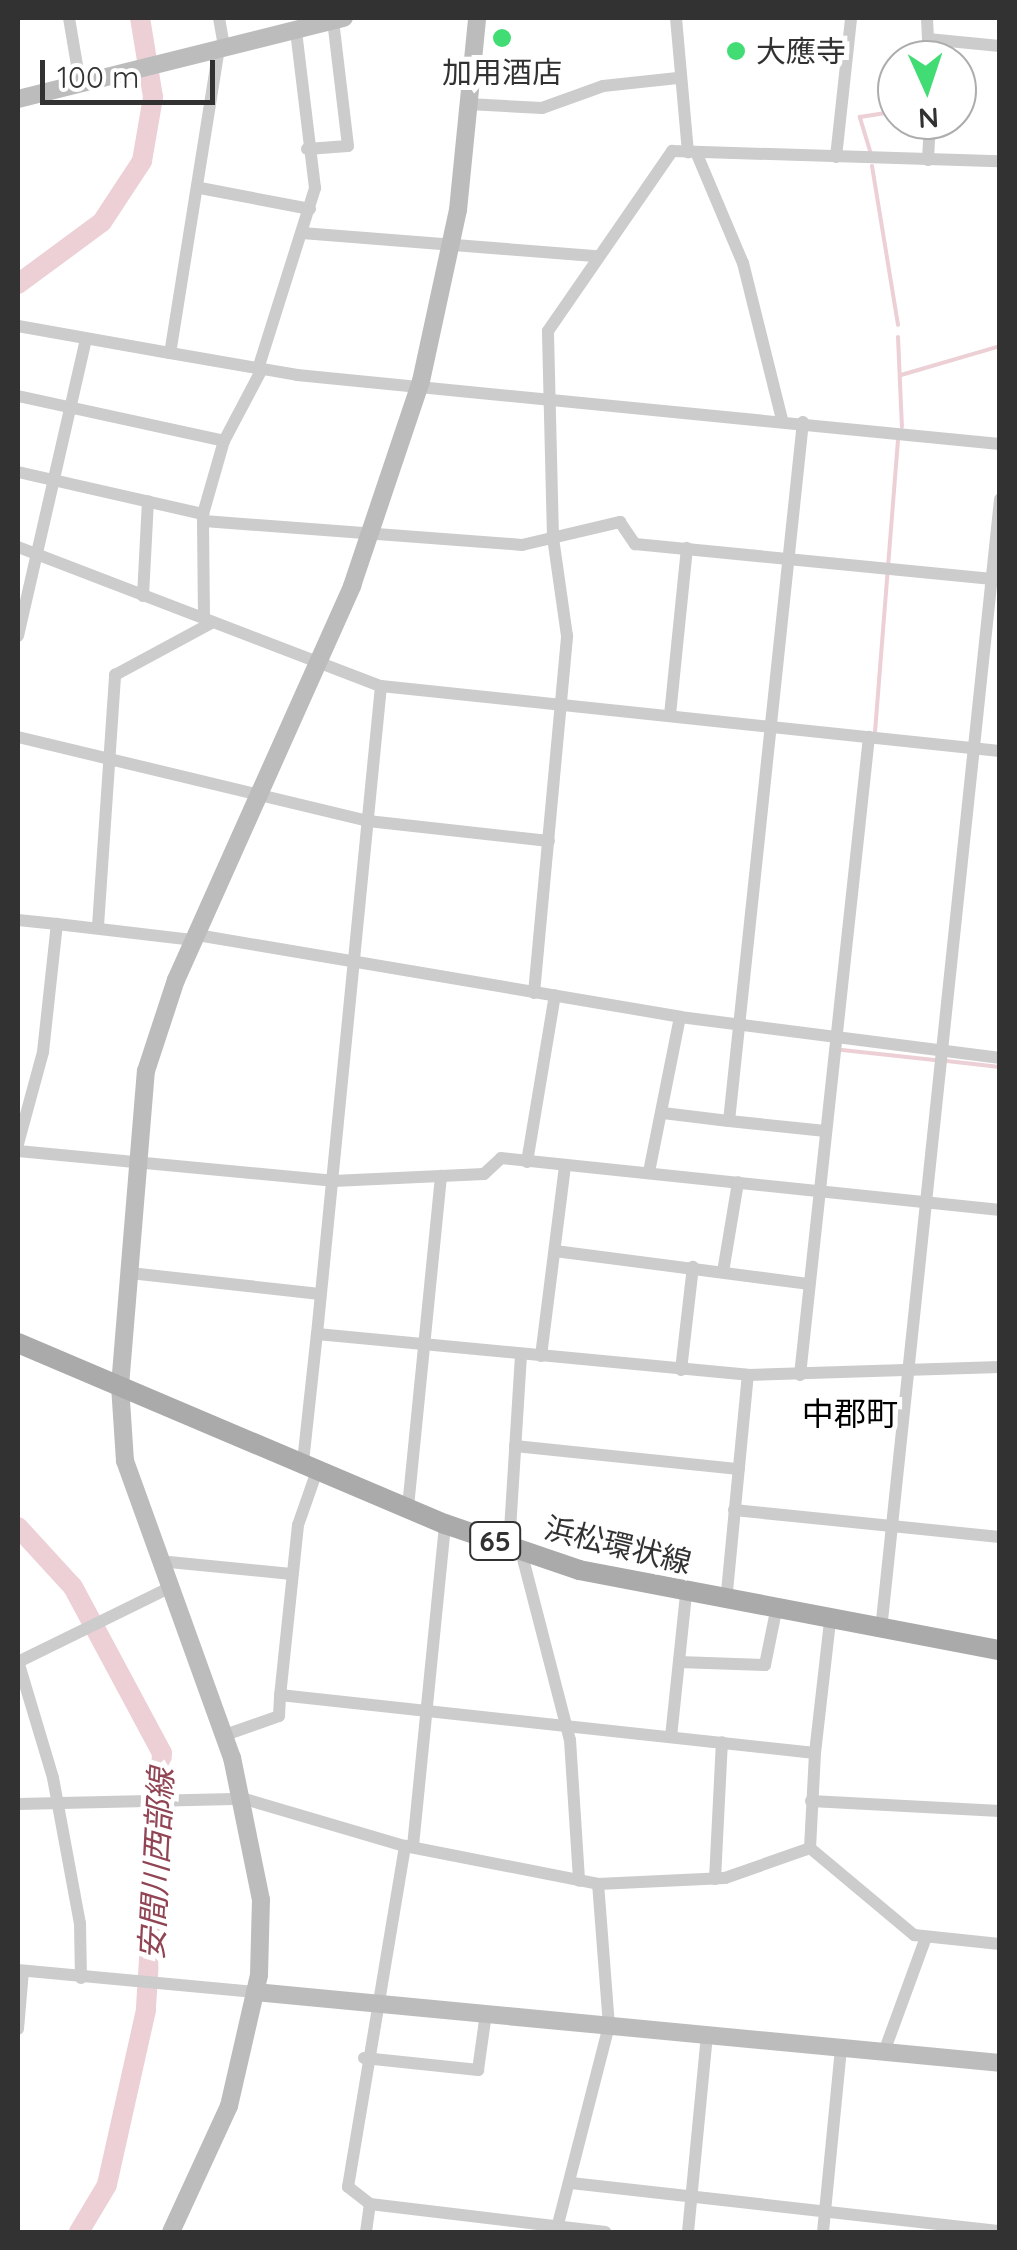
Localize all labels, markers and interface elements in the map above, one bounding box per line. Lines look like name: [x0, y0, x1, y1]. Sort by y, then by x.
marker: 加用酒店: [491, 27, 513, 49]
place label: 大應寺: [756, 33, 846, 69]
scale bar: [45, 40, 220, 102]
marker: 大應寺: [725, 40, 747, 62]
north arrow: [877, 40, 977, 140]
place label: 加用酒店: [442, 54, 562, 90]
text: 100 m: [57, 58, 139, 96]
text: N: [917, 100, 940, 136]
district label: 中郡町: [802, 1394, 898, 1432]
street label: 浜松環状線: [541, 1509, 695, 1581]
road number: 65: [468, 1518, 522, 1564]
water label: 安間川西部線: [132, 1767, 180, 1961]

